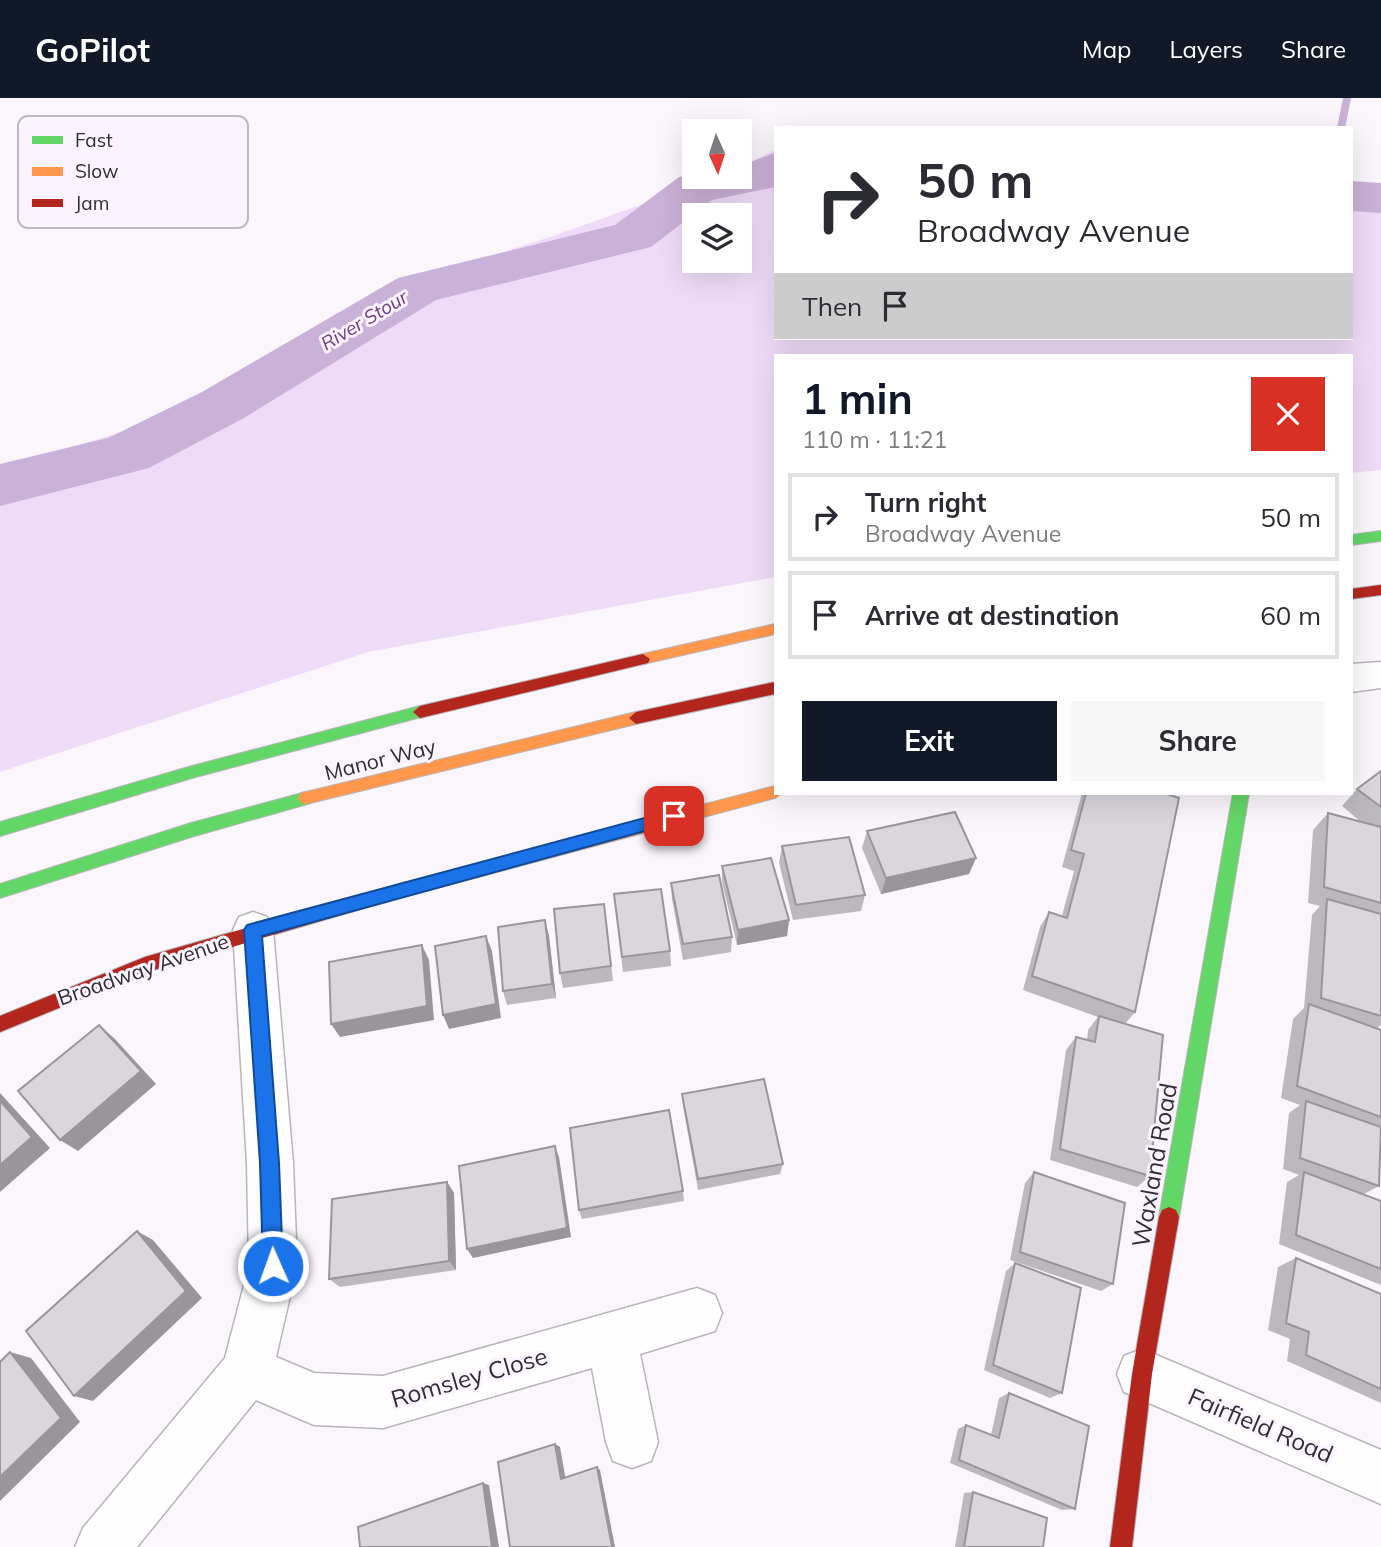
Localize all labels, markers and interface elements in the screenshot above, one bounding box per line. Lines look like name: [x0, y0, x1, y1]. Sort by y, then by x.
text: GoPilot: [35, 29, 150, 70]
text: Map: [1082, 34, 1131, 64]
text: Layers: [1169, 34, 1243, 64]
text: Share: [1281, 34, 1346, 64]
legend: [18, 116, 248, 228]
north arrow: [682, 119, 752, 189]
map controls: [682, 119, 752, 273]
text: Fast: [75, 128, 113, 152]
text: 50 m: [917, 149, 1033, 210]
icon: right: [802, 154, 893, 245]
text: Slow: [75, 159, 119, 183]
text: Jam: [75, 191, 109, 215]
button: layers: [682, 203, 752, 273]
text: Broadway Avenue: [917, 210, 1190, 250]
water label: River Stour: [316, 284, 413, 355]
icon: arrive: [876, 287, 914, 325]
text: Then: [802, 290, 862, 323]
text: 1 min: [802, 372, 913, 425]
button: close: [1251, 377, 1325, 451]
text: 110 m · 11:21: [802, 425, 947, 454]
text: Turn right: [865, 486, 986, 519]
icon: right: [806, 498, 844, 536]
text: 50 m: [1260, 501, 1321, 534]
text: Broadway Avenue: [865, 519, 1061, 548]
icon: arrive: [806, 596, 844, 634]
text: Arrive at destination: [865, 599, 1120, 632]
text: 60 m: [1260, 599, 1321, 632]
button: Exit: [802, 701, 1057, 781]
button: Share: [1071, 701, 1325, 781]
street label: Manor Way: [322, 733, 438, 785]
pin: [644, 786, 704, 846]
icon: arrive: [655, 797, 693, 835]
street label: Broadway Avenue: [54, 928, 232, 1010]
street label: Waxland Road: [1125, 1081, 1183, 1249]
position arrow: [236, 1229, 310, 1303]
street label: Romsley Close: [387, 1340, 551, 1414]
street label: Fairfield Road: [1184, 1381, 1338, 1469]

